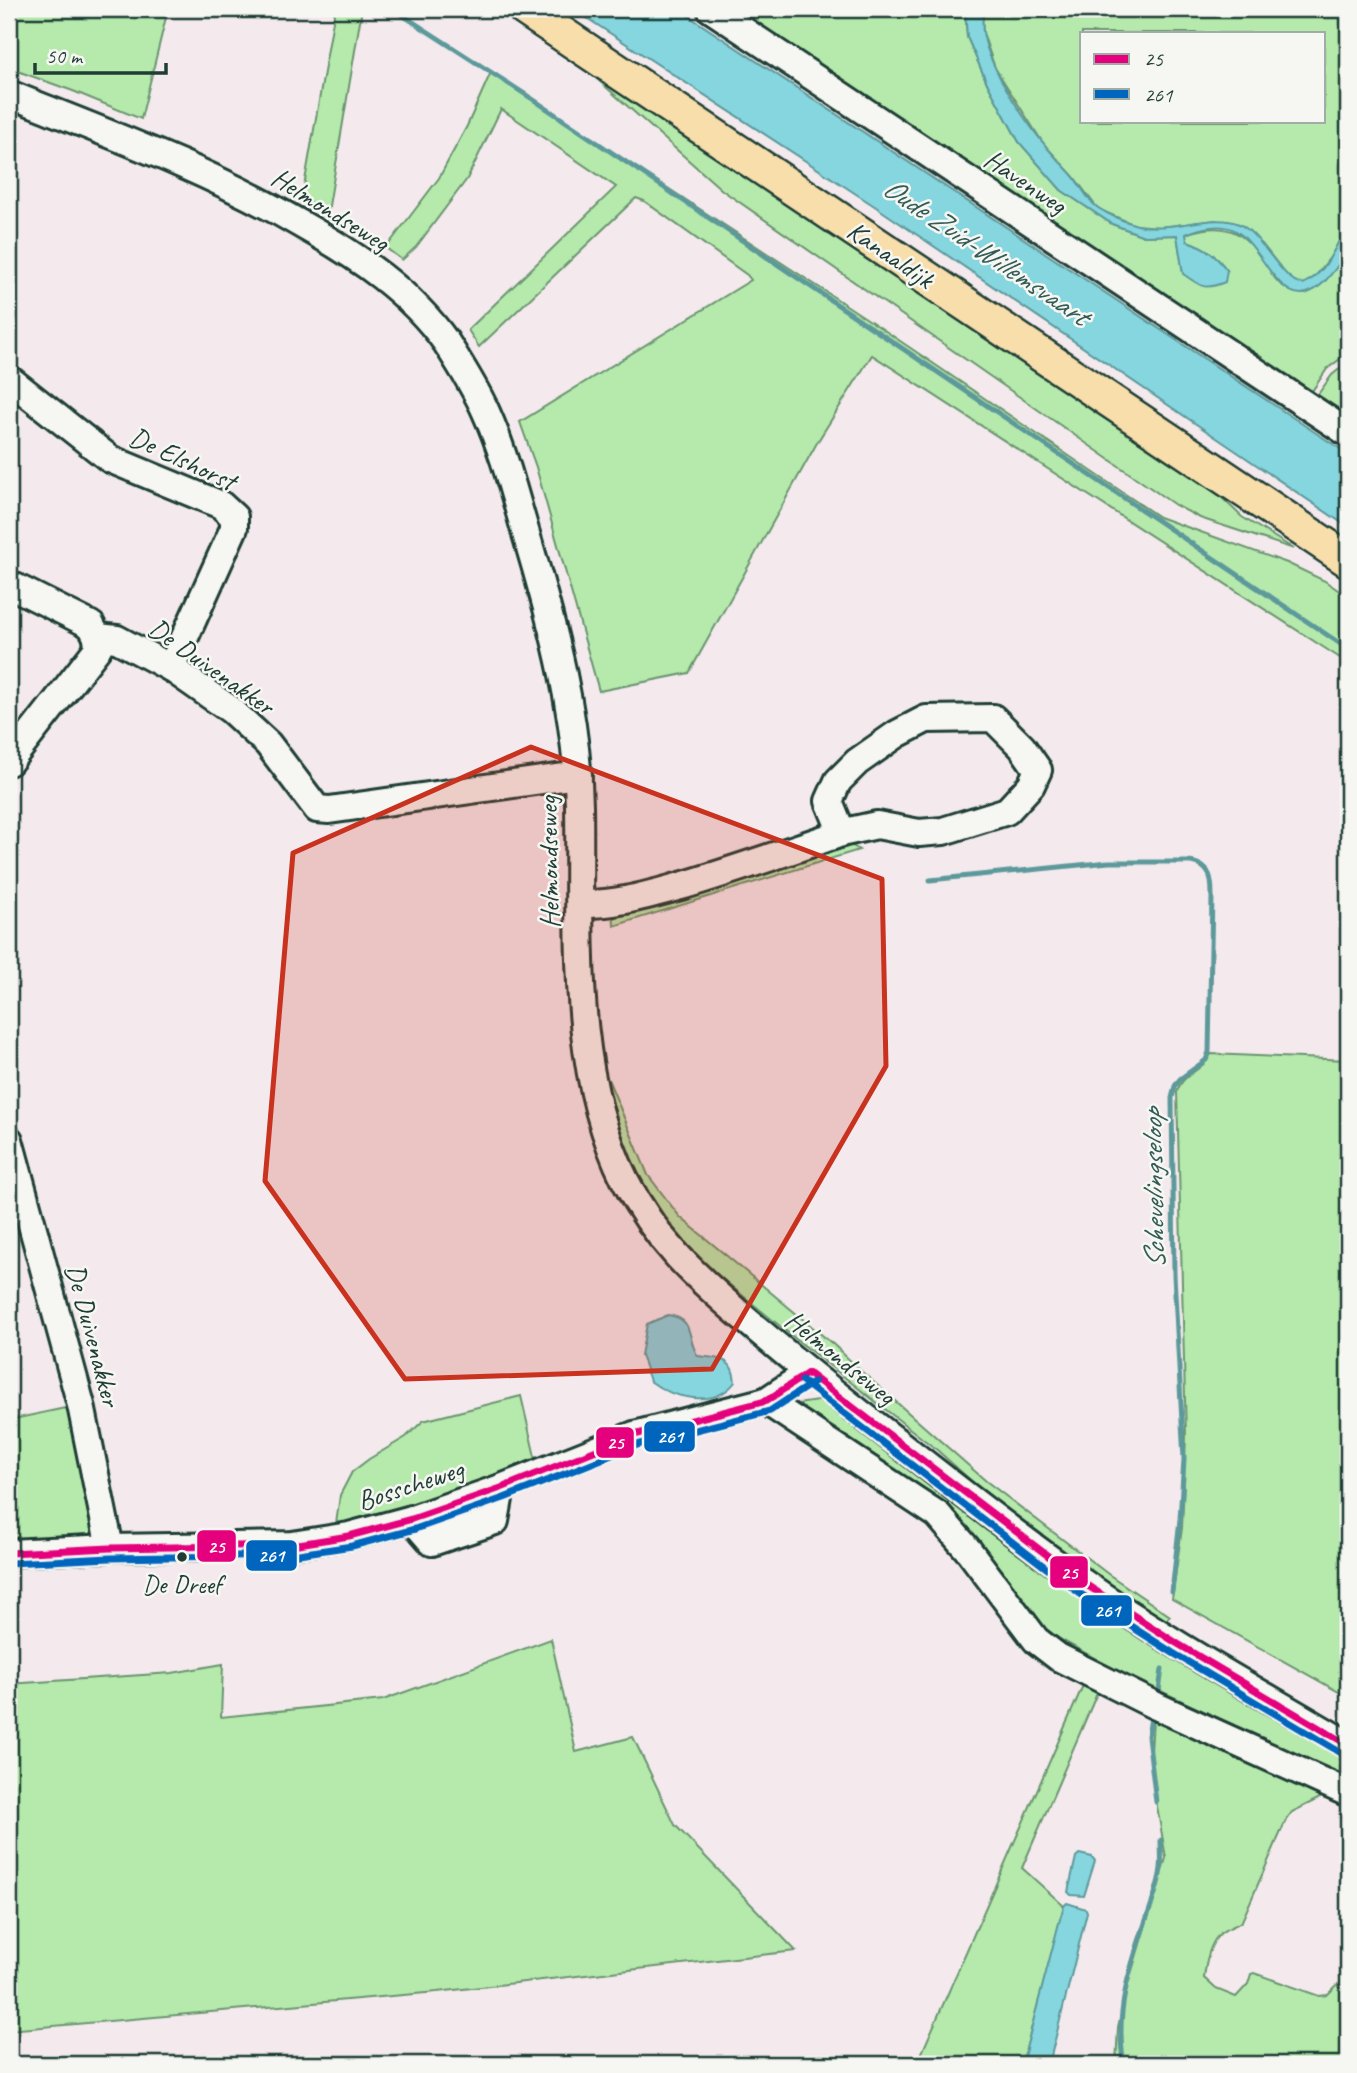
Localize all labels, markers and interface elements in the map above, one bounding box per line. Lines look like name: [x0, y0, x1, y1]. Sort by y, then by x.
scale bar: [35, 32, 166, 76]
legend: [1080, 32, 1326, 122]
text: 50 m: [46, 43, 84, 69]
text: 25: [1144, 46, 1164, 72]
text: 261: [1144, 82, 1174, 108]
street label: Havenweg: [978, 141, 1074, 222]
street label: Helmondseweg: [265, 159, 397, 260]
water label: Oude Zuid-Willemsvaart: [876, 168, 1101, 337]
street label: Kanaaldijk: [841, 213, 942, 297]
street label: De Elshorst: [124, 419, 245, 500]
street label: De Duivenakker: [142, 610, 283, 724]
street label: Helmondseweg: [530, 794, 567, 929]
water label: Schevelingseloop: [1133, 1105, 1173, 1269]
street label: De Duivenakker: [58, 1260, 130, 1412]
street label: Helmondseweg: [778, 1302, 904, 1413]
line badge: 261: [643, 1420, 696, 1453]
text: 261: [657, 1425, 685, 1449]
line badge: 25: [595, 1426, 635, 1459]
text: 25: [607, 1431, 625, 1455]
street label: Bosscheweg: [353, 1450, 470, 1518]
line badge: 25: [196, 1529, 237, 1563]
text: 25: [208, 1535, 226, 1559]
line badge: 261: [245, 1539, 298, 1572]
text: 261: [258, 1544, 286, 1568]
marker: De Dreef: [175, 1550, 189, 1564]
line badge: 25: [1049, 1555, 1089, 1589]
text: 25: [1061, 1561, 1079, 1585]
place label: De Dreef: [143, 1568, 227, 1601]
line badge: 261: [1080, 1594, 1133, 1627]
text: 261: [1094, 1599, 1122, 1623]

